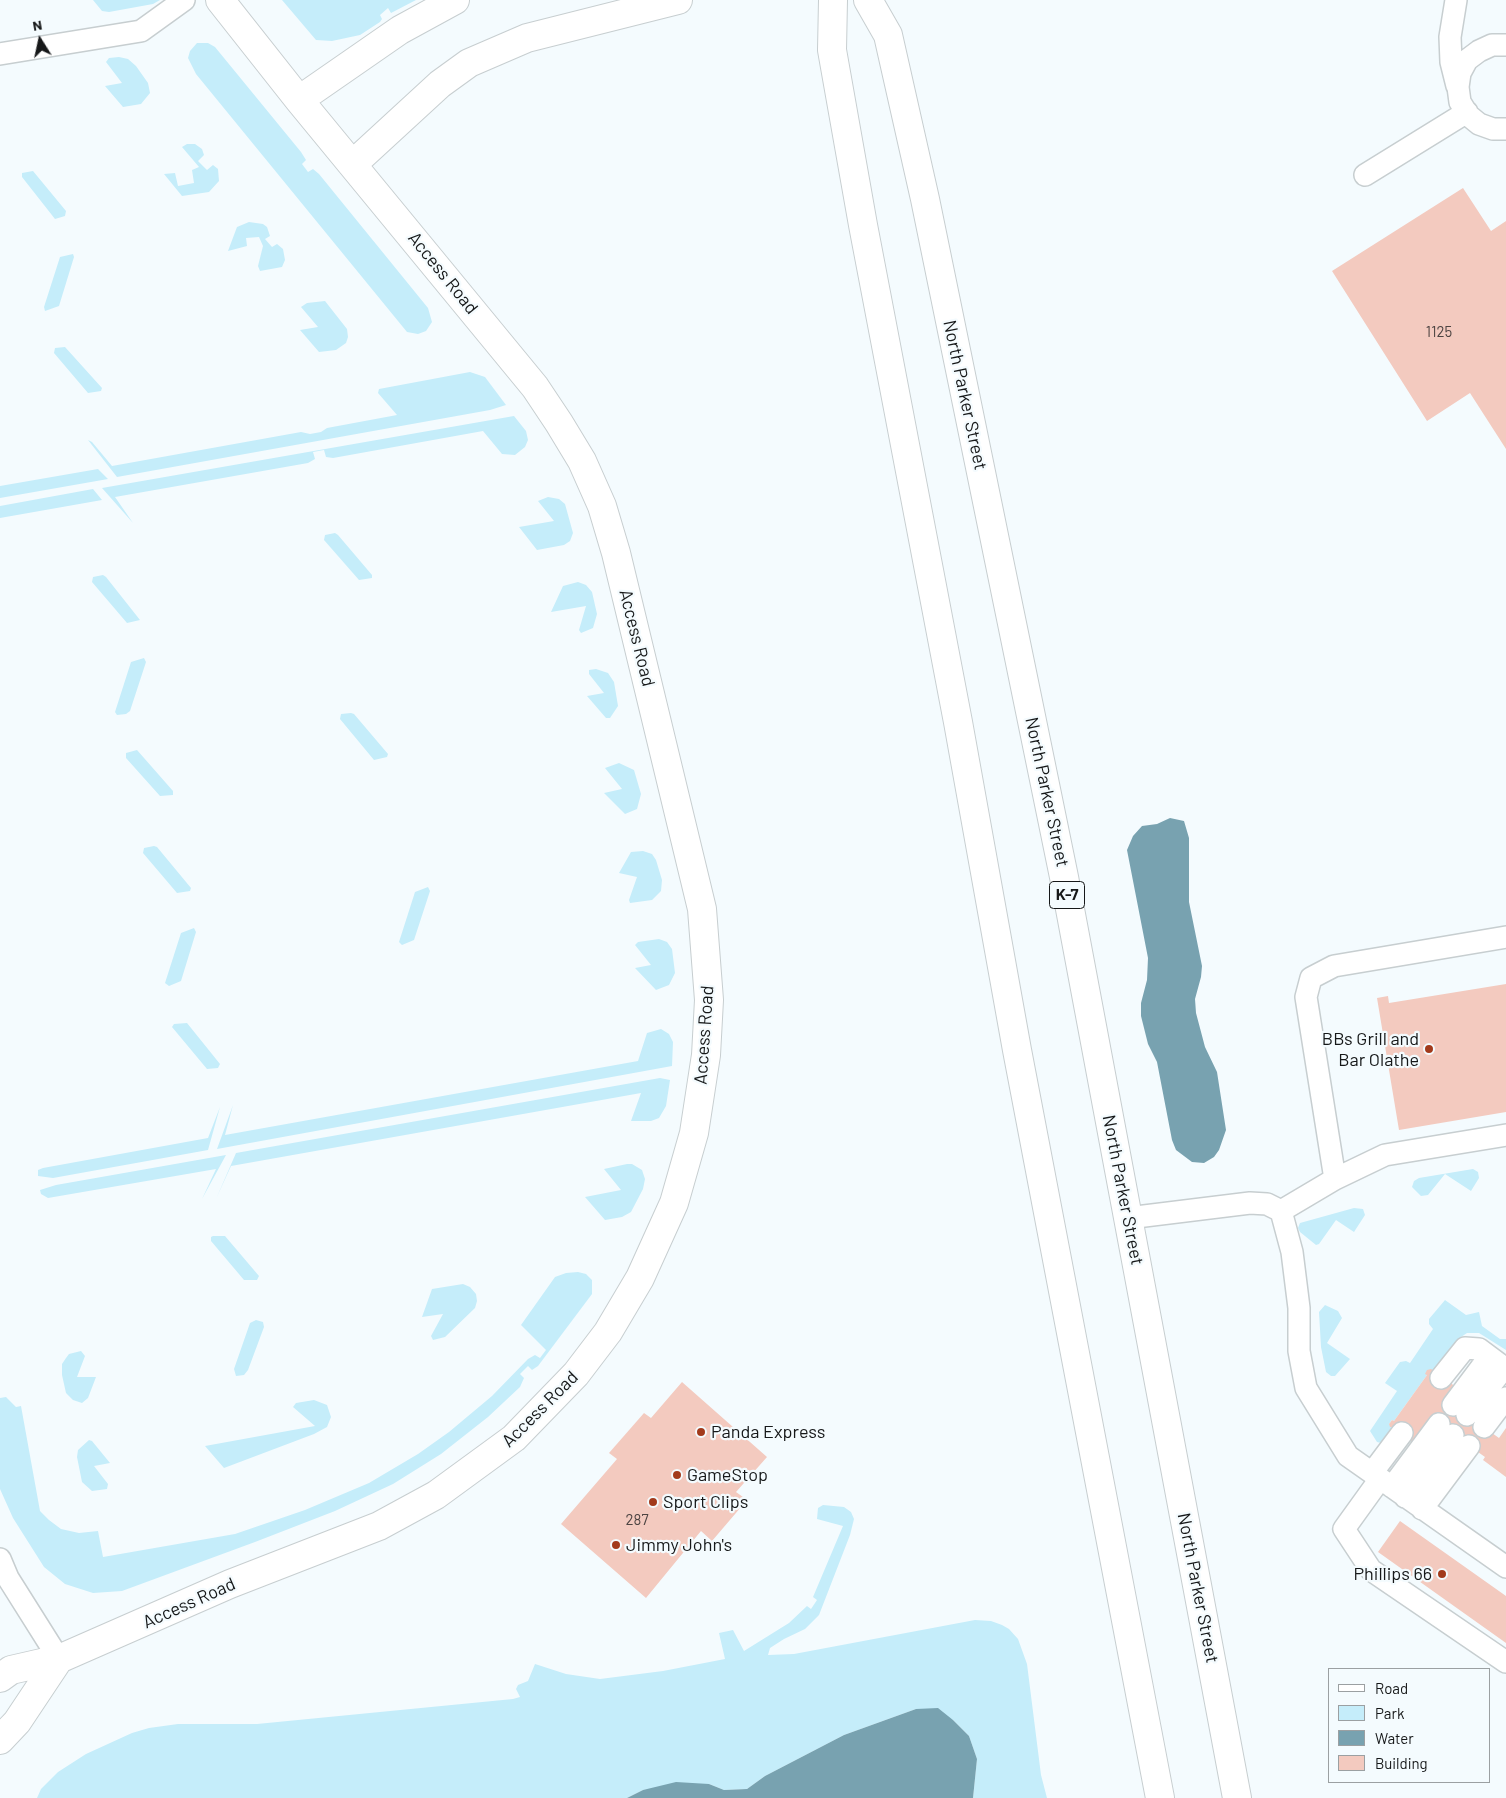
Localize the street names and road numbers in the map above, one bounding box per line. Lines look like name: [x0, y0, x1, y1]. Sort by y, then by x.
street label: Access Road: [403, 228, 483, 318]
street label: North Parker Street: [939, 318, 991, 472]
street label: Access Road: [615, 587, 659, 689]
street label: North Parker Street: [1021, 715, 1073, 869]
road number: K-7: [1050, 882, 1084, 908]
street label: Access Road: [690, 985, 718, 1085]
street label: North Parker Street: [1098, 1113, 1148, 1267]
street label: Access Road: [497, 1366, 583, 1452]
street label: North Parker Street: [1173, 1511, 1223, 1665]
street label: Access Road: [139, 1573, 239, 1633]

